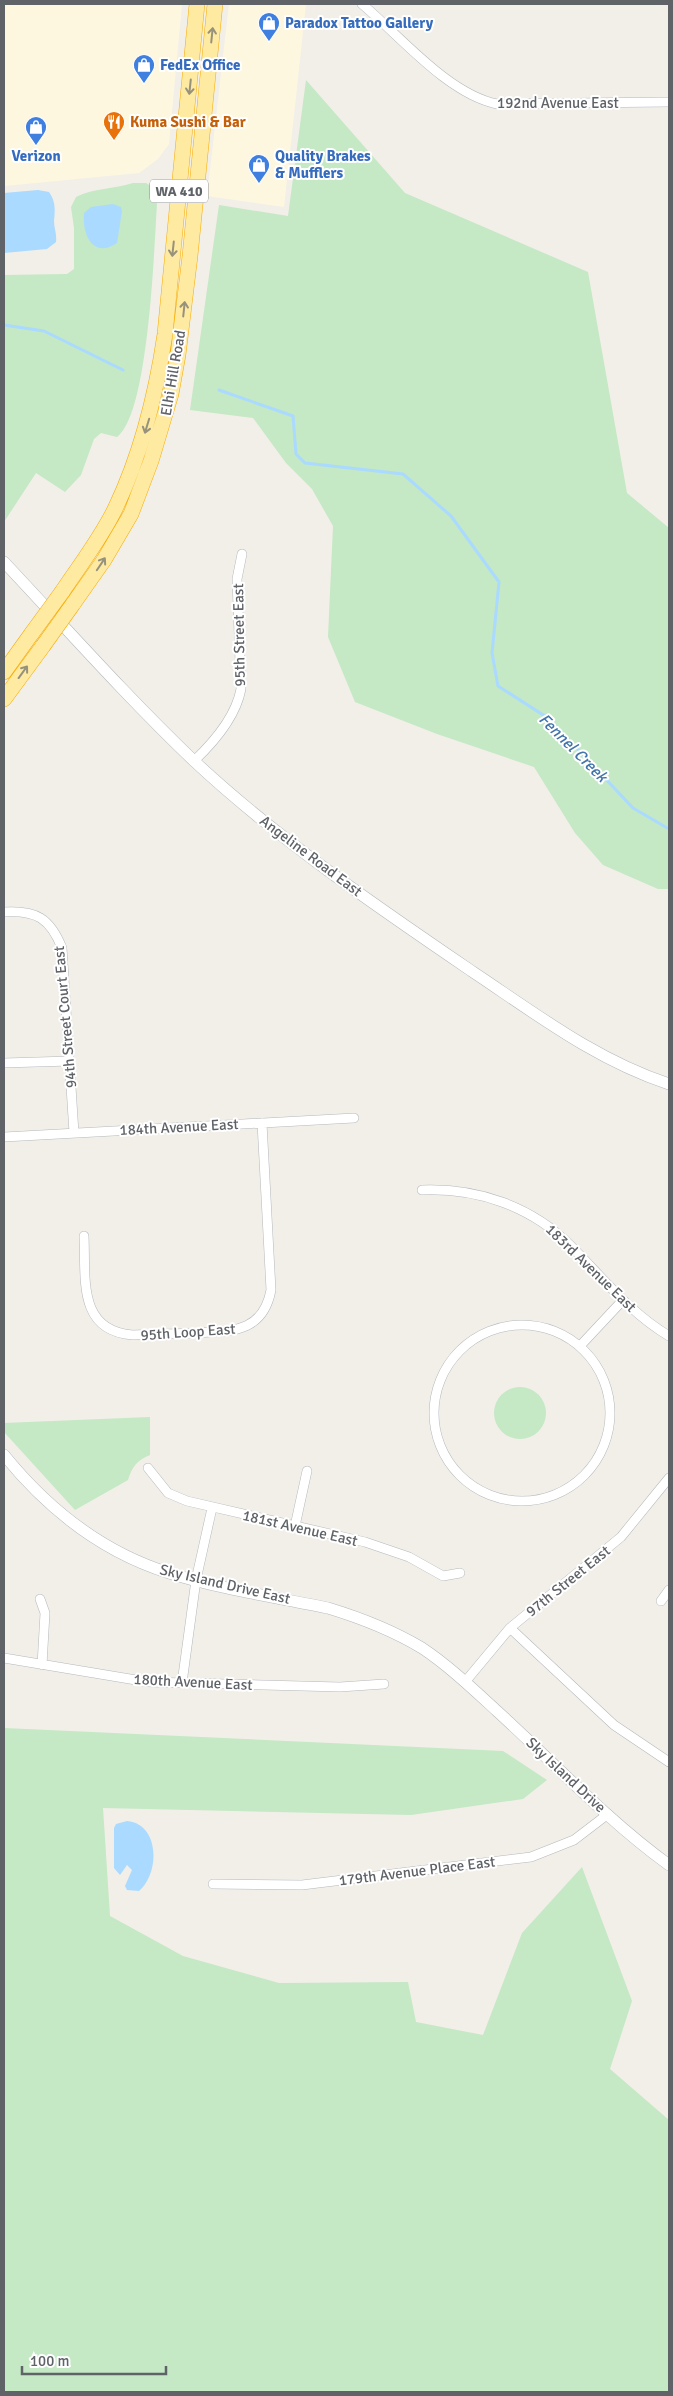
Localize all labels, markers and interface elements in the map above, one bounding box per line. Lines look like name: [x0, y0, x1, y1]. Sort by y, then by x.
shop icon: Paradox Tattoo Gallery: [257, 11, 281, 42]
place label: Paradox Tattoo Gallery: [285, 14, 434, 32]
one-way arrow: [207, 27, 217, 43]
shop icon: FedEx Office: [132, 53, 156, 84]
place label: FedEx Office: [160, 56, 240, 74]
one-way arrow: [185, 79, 195, 95]
street label: 192nd Avenue East: [497, 94, 619, 112]
restaurant icon: Kuma Sushi & Bar: [102, 110, 126, 141]
place label: Kuma Sushi & Bar: [130, 113, 246, 131]
shop icon: Verizon: [24, 115, 48, 146]
place label: Verizon: [11, 147, 61, 165]
place label: Quality Brakes & Mufflers: [275, 147, 371, 182]
shop icon: Quality Brakes & Mufflers: [247, 153, 271, 184]
road number: WA 410: [150, 180, 208, 202]
one-way arrow: [169, 241, 178, 257]
one-way arrow: [179, 301, 189, 317]
street label: Elhi Hill Road: [157, 329, 189, 417]
one-way arrow: [142, 417, 151, 433]
one-way arrow: [96, 557, 106, 571]
street label: 95th Street East: [229, 583, 249, 687]
one-way arrow: [18, 666, 28, 680]
water label: Fennel Creek: [535, 710, 613, 788]
street label: Angeline Road East: [256, 812, 366, 900]
street label: 94th Street Court East: [50, 945, 80, 1089]
street label: 184th Avenue East: [119, 1115, 239, 1139]
street label: 183rd Avenue East: [542, 1220, 640, 1316]
street label: 95th Loop East: [140, 1320, 236, 1344]
street label: 181st Avenue East: [241, 1506, 359, 1550]
street label: 97th Street East: [522, 1542, 614, 1620]
street label: Sky Island Drive East: [158, 1560, 292, 1608]
street label: 180th Avenue East: [133, 1670, 253, 1694]
street label: Sky Island Drive: [523, 1734, 609, 1816]
street label: 179th Avenue Place East: [338, 1852, 496, 1890]
scale bar: [22, 2344, 166, 2376]
text: 100 m: [30, 2352, 70, 2370]

